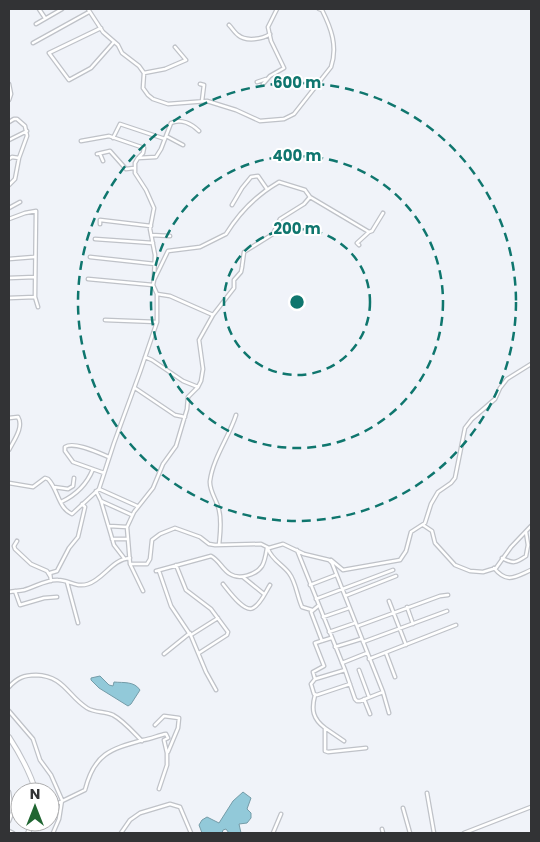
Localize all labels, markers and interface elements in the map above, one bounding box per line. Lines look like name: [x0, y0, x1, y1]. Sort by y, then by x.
text: 600 m: [273, 72, 321, 93]
text: 400 m: [273, 145, 322, 166]
text: 200 m: [273, 218, 321, 239]
centre of rings: [288, 293, 306, 311]
north arrow: [10, 782, 60, 832]
text: N: [30, 784, 40, 804]

